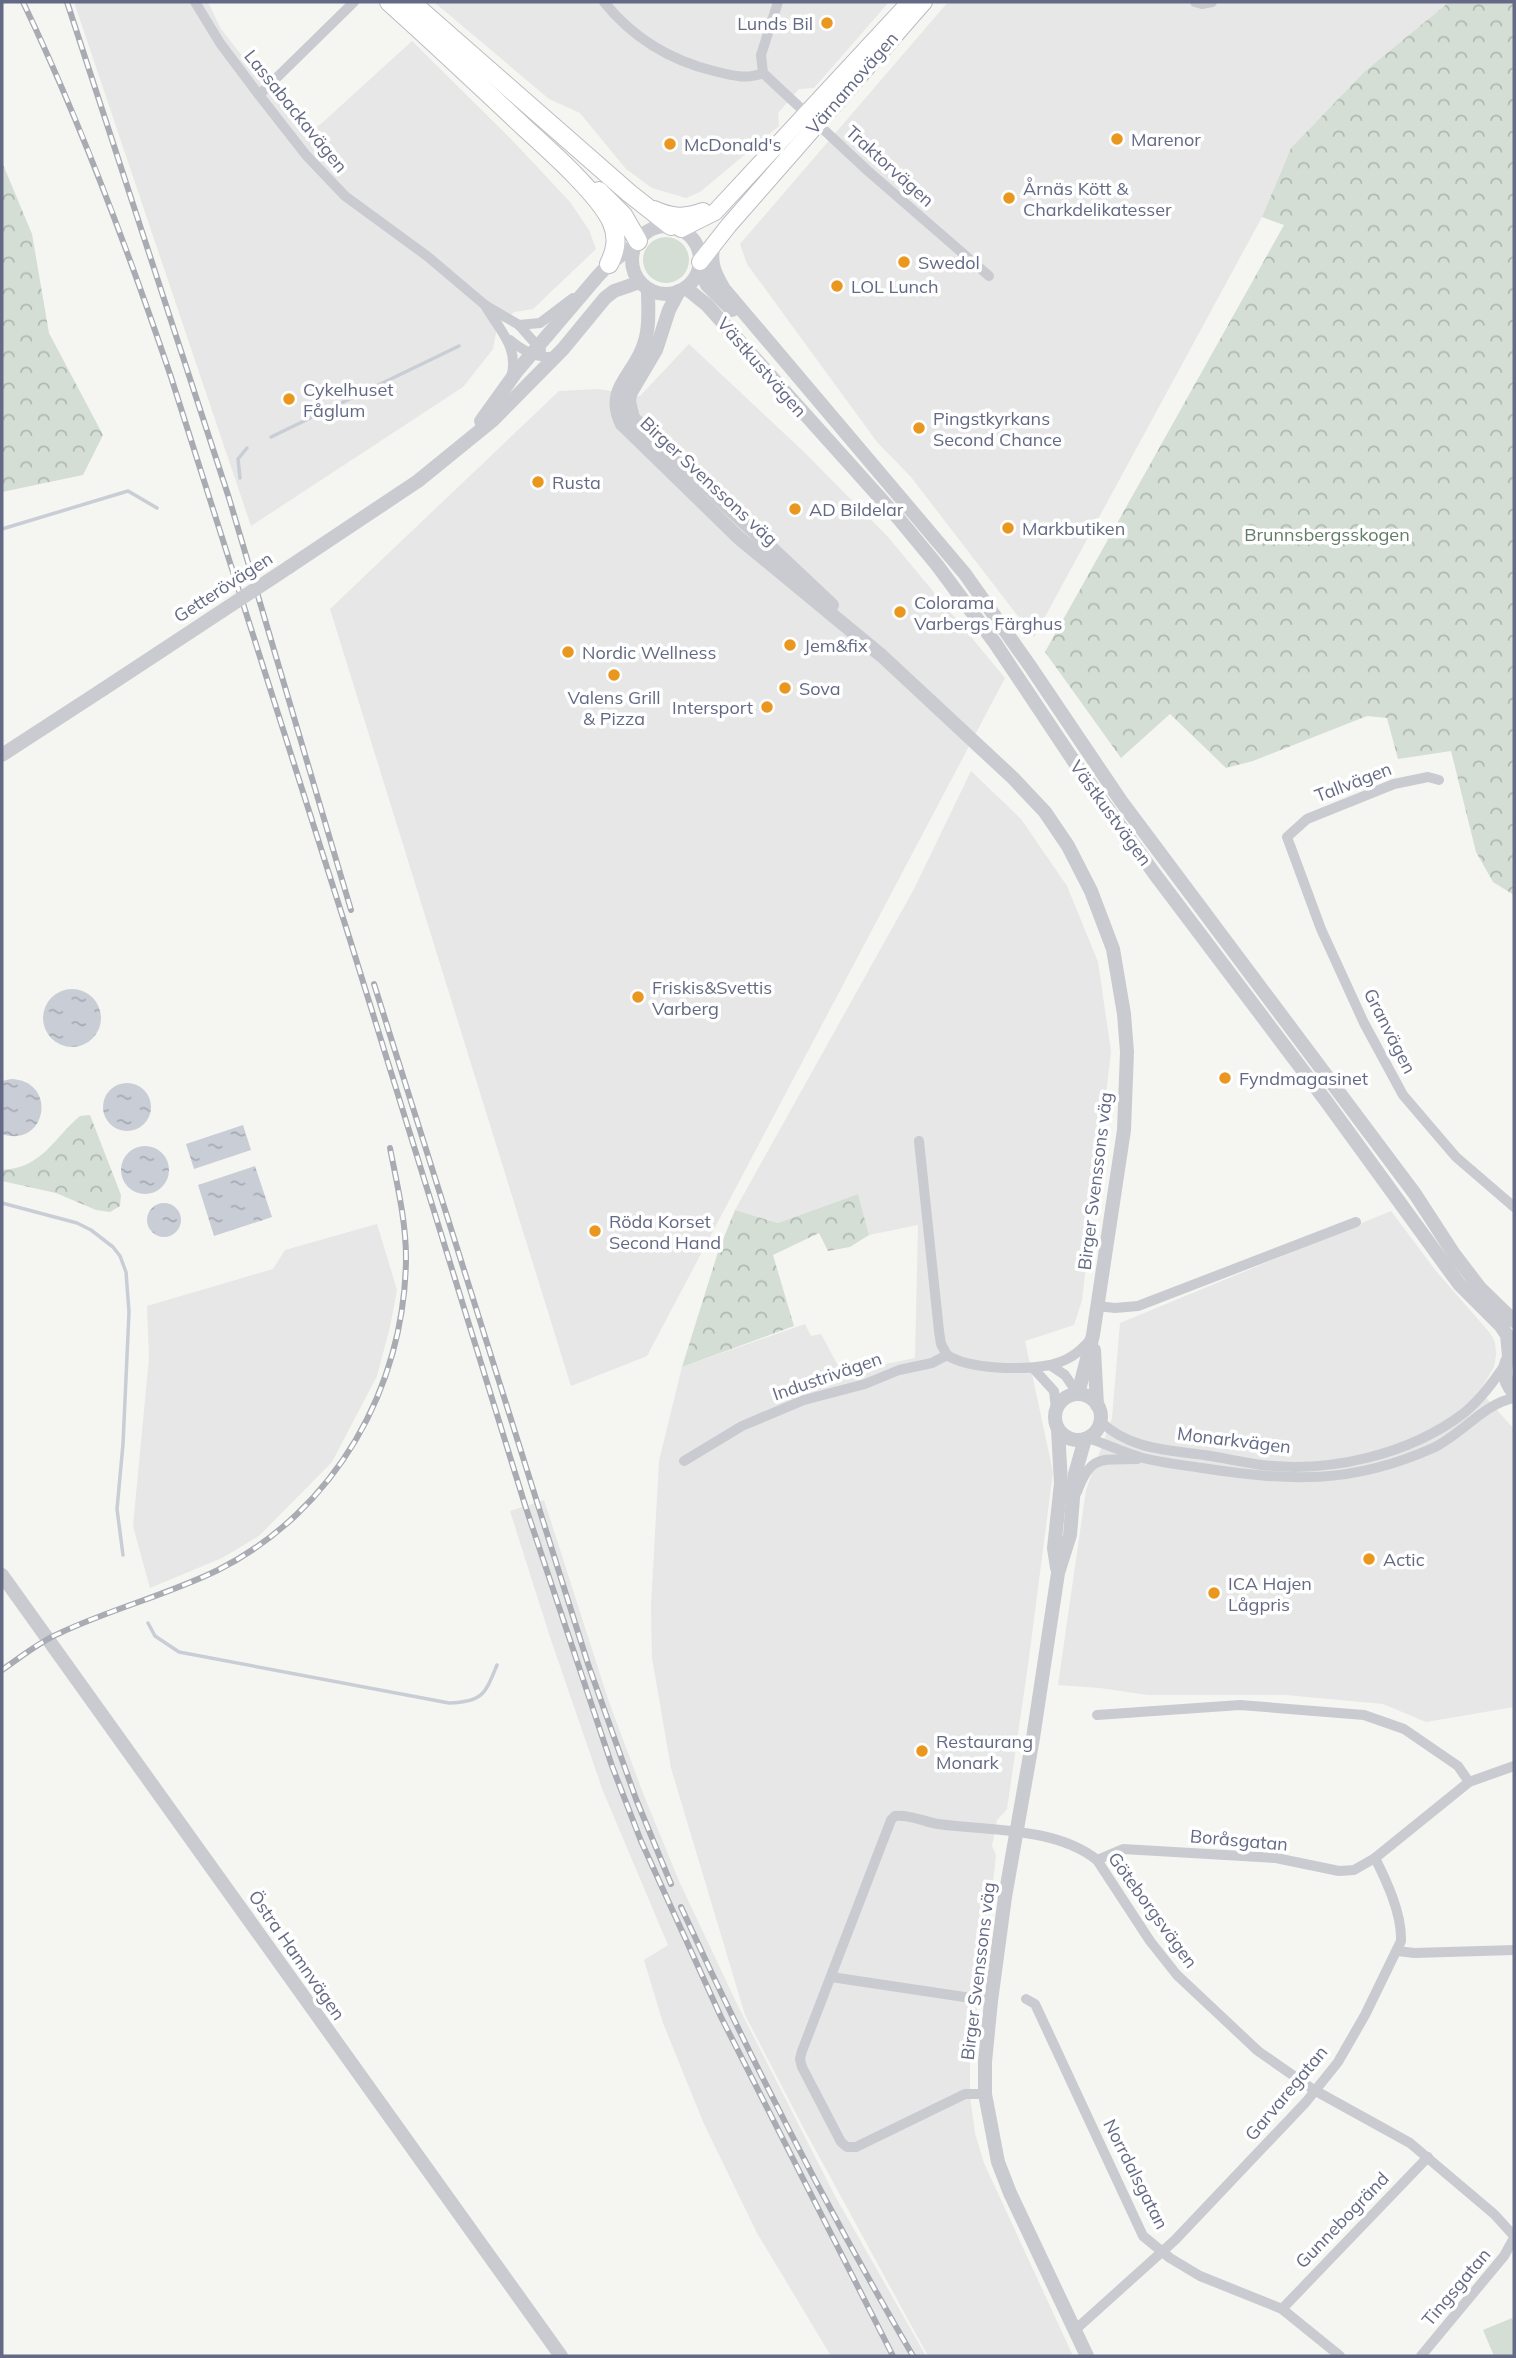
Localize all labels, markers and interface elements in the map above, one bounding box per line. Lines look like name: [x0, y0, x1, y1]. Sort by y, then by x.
place label: Lunds Bil: [737, 12, 813, 35]
marker: Lunds Bil: [819, 15, 835, 31]
street label: Värnamovägen: [801, 27, 903, 139]
street label: Lassabackavägen: [239, 45, 353, 177]
street label: Traktorvägen: [841, 120, 939, 212]
place label: Marenor: [1131, 128, 1201, 151]
marker: Marenor: [1109, 131, 1125, 147]
place label: McDonald's: [684, 133, 781, 156]
marker: McDonald's: [662, 136, 678, 152]
place label: Årnäs Kött & Charkdelikatesser: [1023, 177, 1172, 221]
marker: Årnäs Kött & Charkdelikatesser: [1001, 190, 1017, 206]
place label: Swedol: [918, 251, 980, 274]
marker: Swedol: [896, 254, 912, 270]
place label: LOL Lunch: [851, 275, 939, 298]
marker: LOL Lunch: [829, 278, 845, 294]
street label: Västkustvägen: [712, 312, 812, 422]
place label: Cykelhuset Fåglum: [303, 378, 394, 422]
marker: Cykelhuset Fåglum: [281, 391, 297, 407]
place label: Pingstkyrkans Second Chance: [933, 407, 1062, 451]
street label: Birger Svenssons väg: [636, 411, 782, 551]
marker: Pingstkyrkans Second Chance: [911, 420, 927, 436]
place label: Rusta: [552, 471, 601, 494]
marker: Rusta: [530, 474, 546, 490]
place label: AD Bildelar: [809, 498, 904, 521]
marker: AD Bildelar: [787, 501, 803, 517]
place label: Markbutiken: [1022, 517, 1125, 540]
marker: Markbutiken: [1000, 520, 1016, 536]
park label: Brunnsbergsskogen: [1244, 523, 1410, 546]
street label: Getterövägen: [169, 547, 277, 627]
place label: Colorama Varbergs Färghus: [914, 591, 1062, 635]
marker: Colorama Varbergs Färghus: [892, 604, 908, 620]
place label: Jem&fix: [804, 634, 868, 657]
marker: Jem&fix: [782, 637, 798, 653]
place label: Nordic Wellness: [582, 641, 716, 664]
marker: Nordic Wellness: [560, 644, 576, 660]
marker: Valens Grill & Pizza: [606, 667, 622, 683]
place label: Sova: [799, 677, 841, 700]
marker: Sova: [777, 680, 793, 696]
place label: Valens Grill & Pizza: [567, 686, 661, 730]
place label: Intersport: [672, 696, 753, 719]
marker: Intersport: [759, 699, 775, 715]
street label: Västkustvägen: [1065, 756, 1157, 870]
street label: Tallvägen: [1311, 757, 1395, 807]
place label: Friskis&Svettis Varberg: [652, 976, 772, 1020]
street label: Granvägen: [1359, 985, 1421, 1077]
marker: Friskis&Svettis Varberg: [630, 989, 646, 1005]
place label: Fyndmagasinet: [1239, 1067, 1368, 1090]
marker: Fyndmagasinet: [1217, 1070, 1233, 1086]
street label: Birger Svenssons väg: [1073, 1091, 1117, 1271]
place label: Röda Korset Second Hand: [609, 1210, 721, 1254]
marker: Röda Korset Second Hand: [587, 1223, 603, 1239]
street label: Industrivägen: [769, 1347, 885, 1405]
street label: Monarkvägen: [1176, 1422, 1292, 1458]
place label: Actic: [1383, 1548, 1425, 1571]
marker: Actic: [1361, 1551, 1377, 1567]
place label: ICA Hajen Lågpris: [1228, 1572, 1312, 1616]
marker: ICA Hajen Lågpris: [1206, 1585, 1222, 1601]
place label: Restaurang Monark: [936, 1730, 1033, 1774]
marker: Restaurang Monark: [914, 1743, 930, 1759]
street label: Boråsgatan: [1189, 1824, 1289, 1856]
street label: Göteborgsvägen: [1103, 1847, 1203, 1973]
street label: Birger Svenssons väg: [956, 1881, 1000, 2061]
street label: Östra Hamnvägen: [244, 1886, 350, 2024]
street label: Garvaregatan: [1240, 2041, 1332, 2145]
street label: Norrdalsgatan: [1098, 2115, 1174, 2233]
street label: Gunnebogränd: [1290, 2167, 1394, 2273]
street label: Tingsgatan: [1417, 2243, 1495, 2331]

